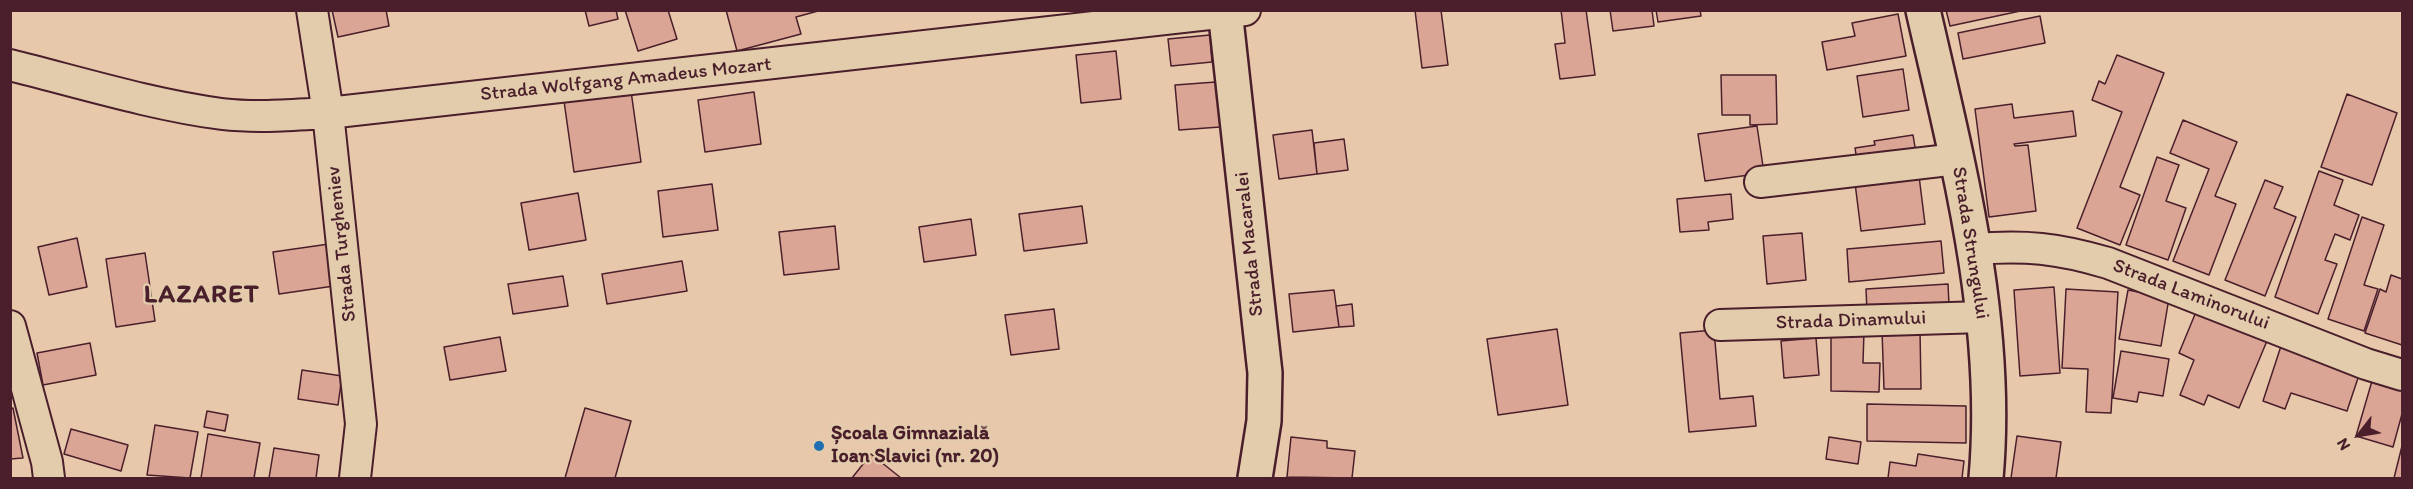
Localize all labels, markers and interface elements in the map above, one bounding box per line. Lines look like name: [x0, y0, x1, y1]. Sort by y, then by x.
street label: Strada Wolfgang Amadeus Mozart: [479, 53, 773, 107]
street label: Strada Turgheniev: [322, 165, 362, 323]
street label: Strada Strungului: [1946, 165, 1994, 321]
street label: Strada Macaralei: [1230, 170, 1270, 318]
street label: Strada Laminorului: [2109, 254, 2273, 336]
district label: LAZARET: [144, 279, 260, 311]
street label: Strada Dinamului: [1775, 306, 1927, 336]
north arrow: [2329, 405, 2389, 465]
place label: Școala Gimnazială Ioan Slavici (nr. 20): [831, 422, 999, 469]
text: N: [2332, 435, 2354, 454]
marker: Școala Gimnazială Ioan Slavici (nr. 20): [812, 439, 826, 453]

